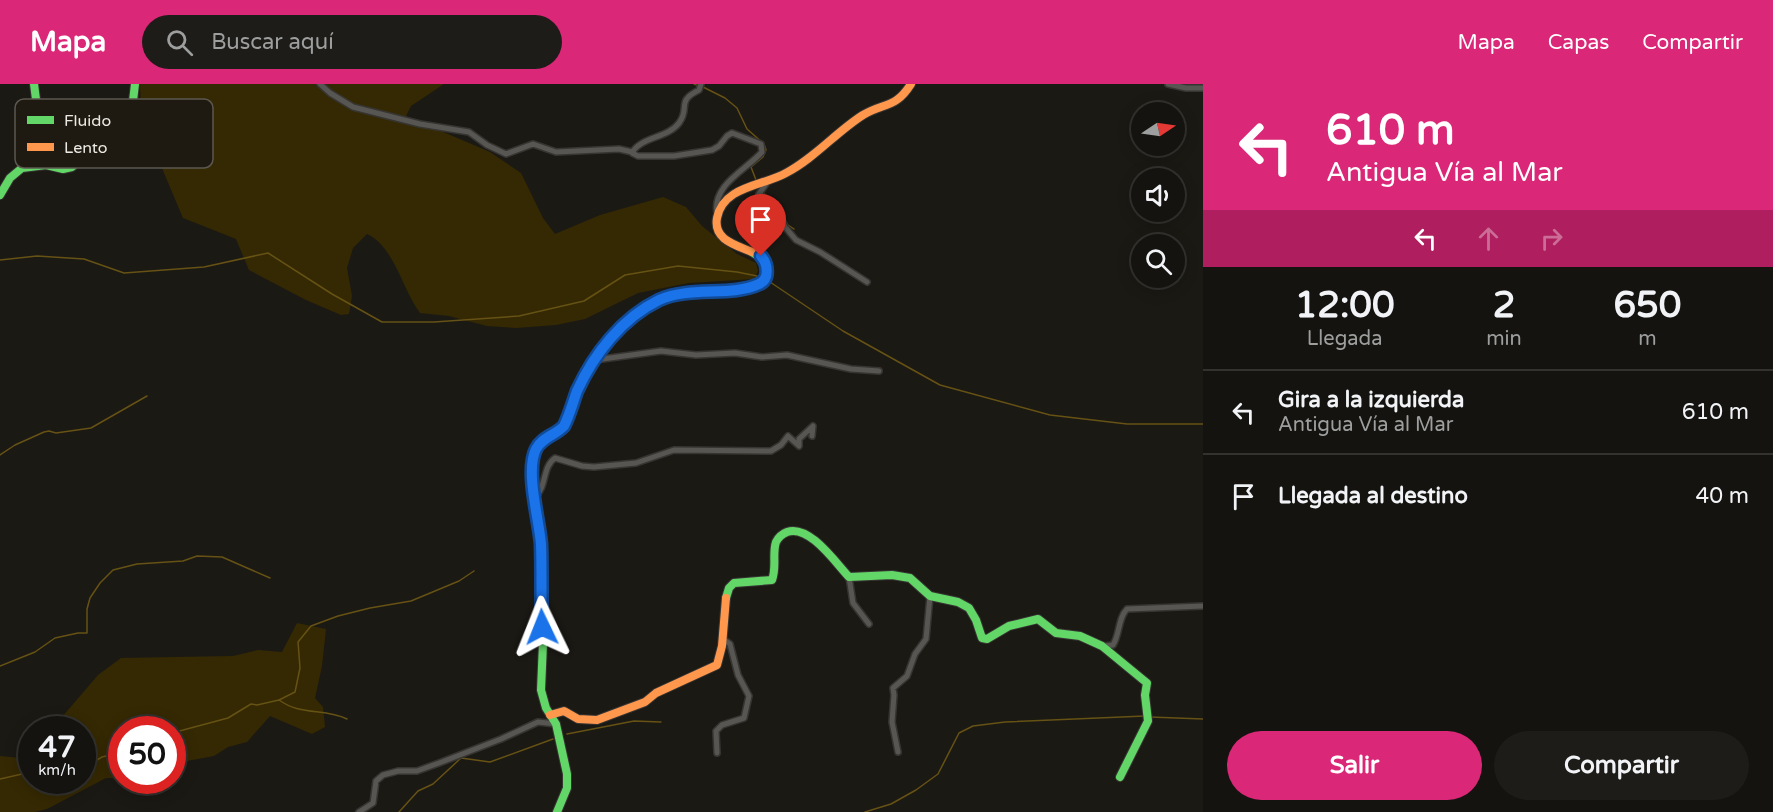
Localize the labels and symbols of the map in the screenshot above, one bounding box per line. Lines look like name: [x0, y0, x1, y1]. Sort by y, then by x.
legend: [15, 99, 213, 168]
north arrow: [1131, 102, 1185, 156]
text: Fluido: [64, 111, 111, 131]
text: Lento: [64, 138, 108, 158]
pin: [735, 194, 786, 256]
position arrow: [510, 595, 574, 659]
speed limit sign: 50: [108, 716, 186, 794]

